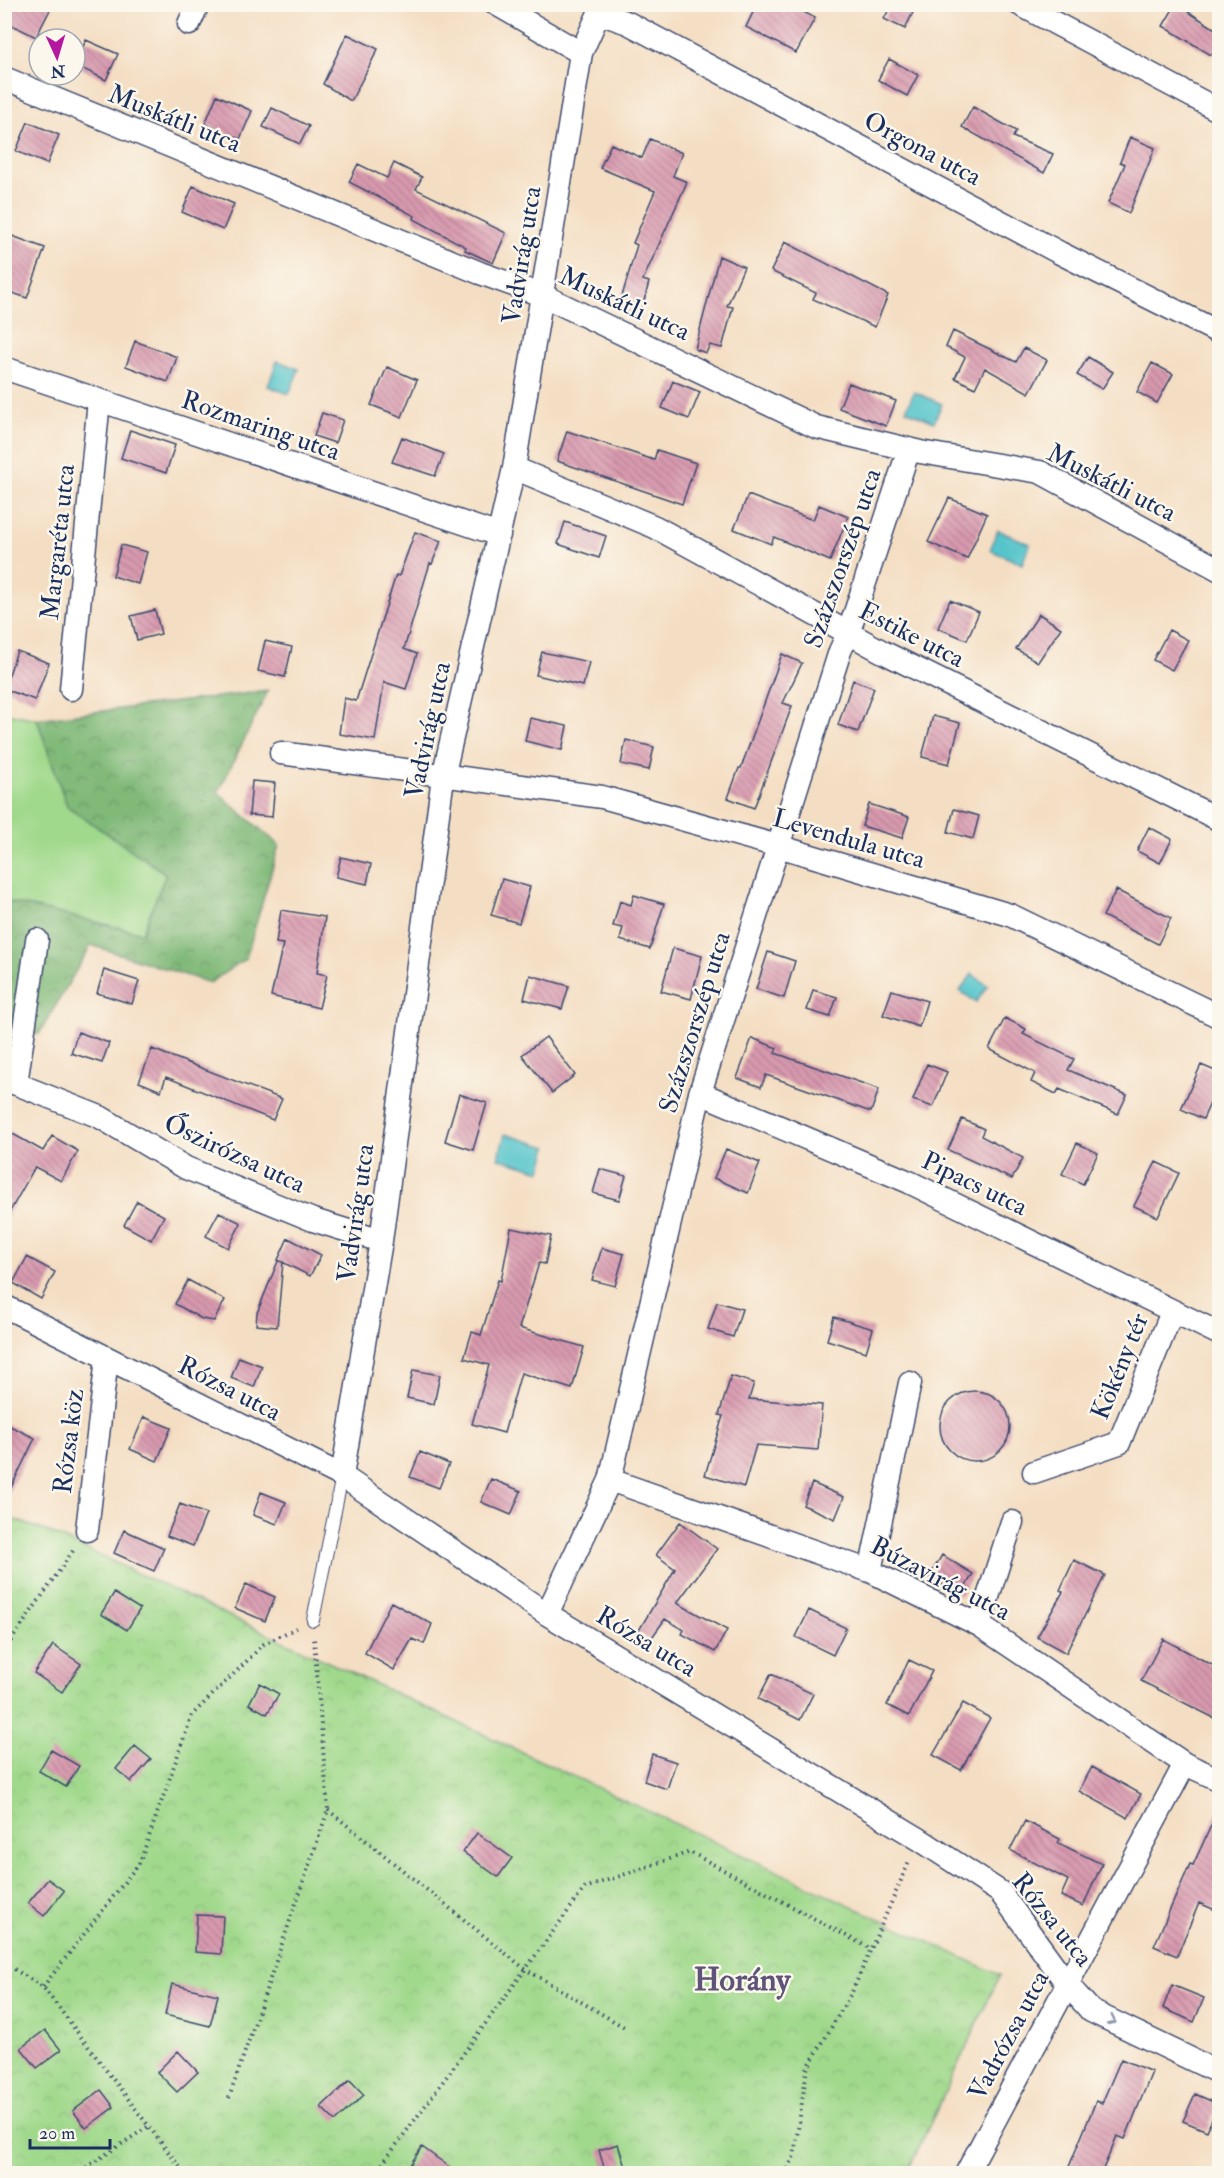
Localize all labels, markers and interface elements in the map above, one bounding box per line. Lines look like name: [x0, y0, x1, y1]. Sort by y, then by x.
north arrow: [27, 27, 87, 87]
text: N: [49, 60, 67, 81]
street label: Muskátli utca: [104, 78, 246, 160]
street label: Orgona utca: [858, 105, 987, 193]
street label: Vadvirág utca: [495, 184, 549, 326]
street label: Muskátli utca: [554, 260, 695, 348]
street label: Rozmaring utca: [177, 384, 344, 468]
street label: Muskátli utca: [1042, 437, 1182, 529]
street label: Margaréta utca: [34, 462, 82, 622]
street label: Százszorszép utca: [797, 464, 890, 653]
street label: Estike utca: [853, 595, 970, 675]
street label: Vadvirág utca: [398, 658, 458, 802]
street label: Levendula utca: [769, 802, 929, 876]
street label: Százszorszép utca: [652, 927, 739, 1117]
street label: Őszirózsa utca: [159, 1105, 311, 1201]
street label: Vadvirág utca: [330, 1142, 382, 1284]
street label: Pipacs utca: [916, 1145, 1033, 1224]
street label: Kökény tér: [1084, 1308, 1156, 1424]
street label: Rózsa utca: [173, 1349, 287, 1429]
street label: Rózsa köz: [47, 1386, 91, 1495]
street label: Búzavirág utca: [865, 1530, 1016, 1628]
street label: Rózsa utca: [590, 1599, 703, 1684]
street label: Rózsa utca: [1005, 1866, 1100, 1973]
district label: Horány: [694, 1960, 791, 2000]
street label: Vadrózsa utca: [961, 1965, 1057, 2106]
one-way arrow: [1105, 2014, 1116, 2025]
scale bar: [30, 2112, 110, 2150]
text: 20 m: [39, 2122, 75, 2145]

